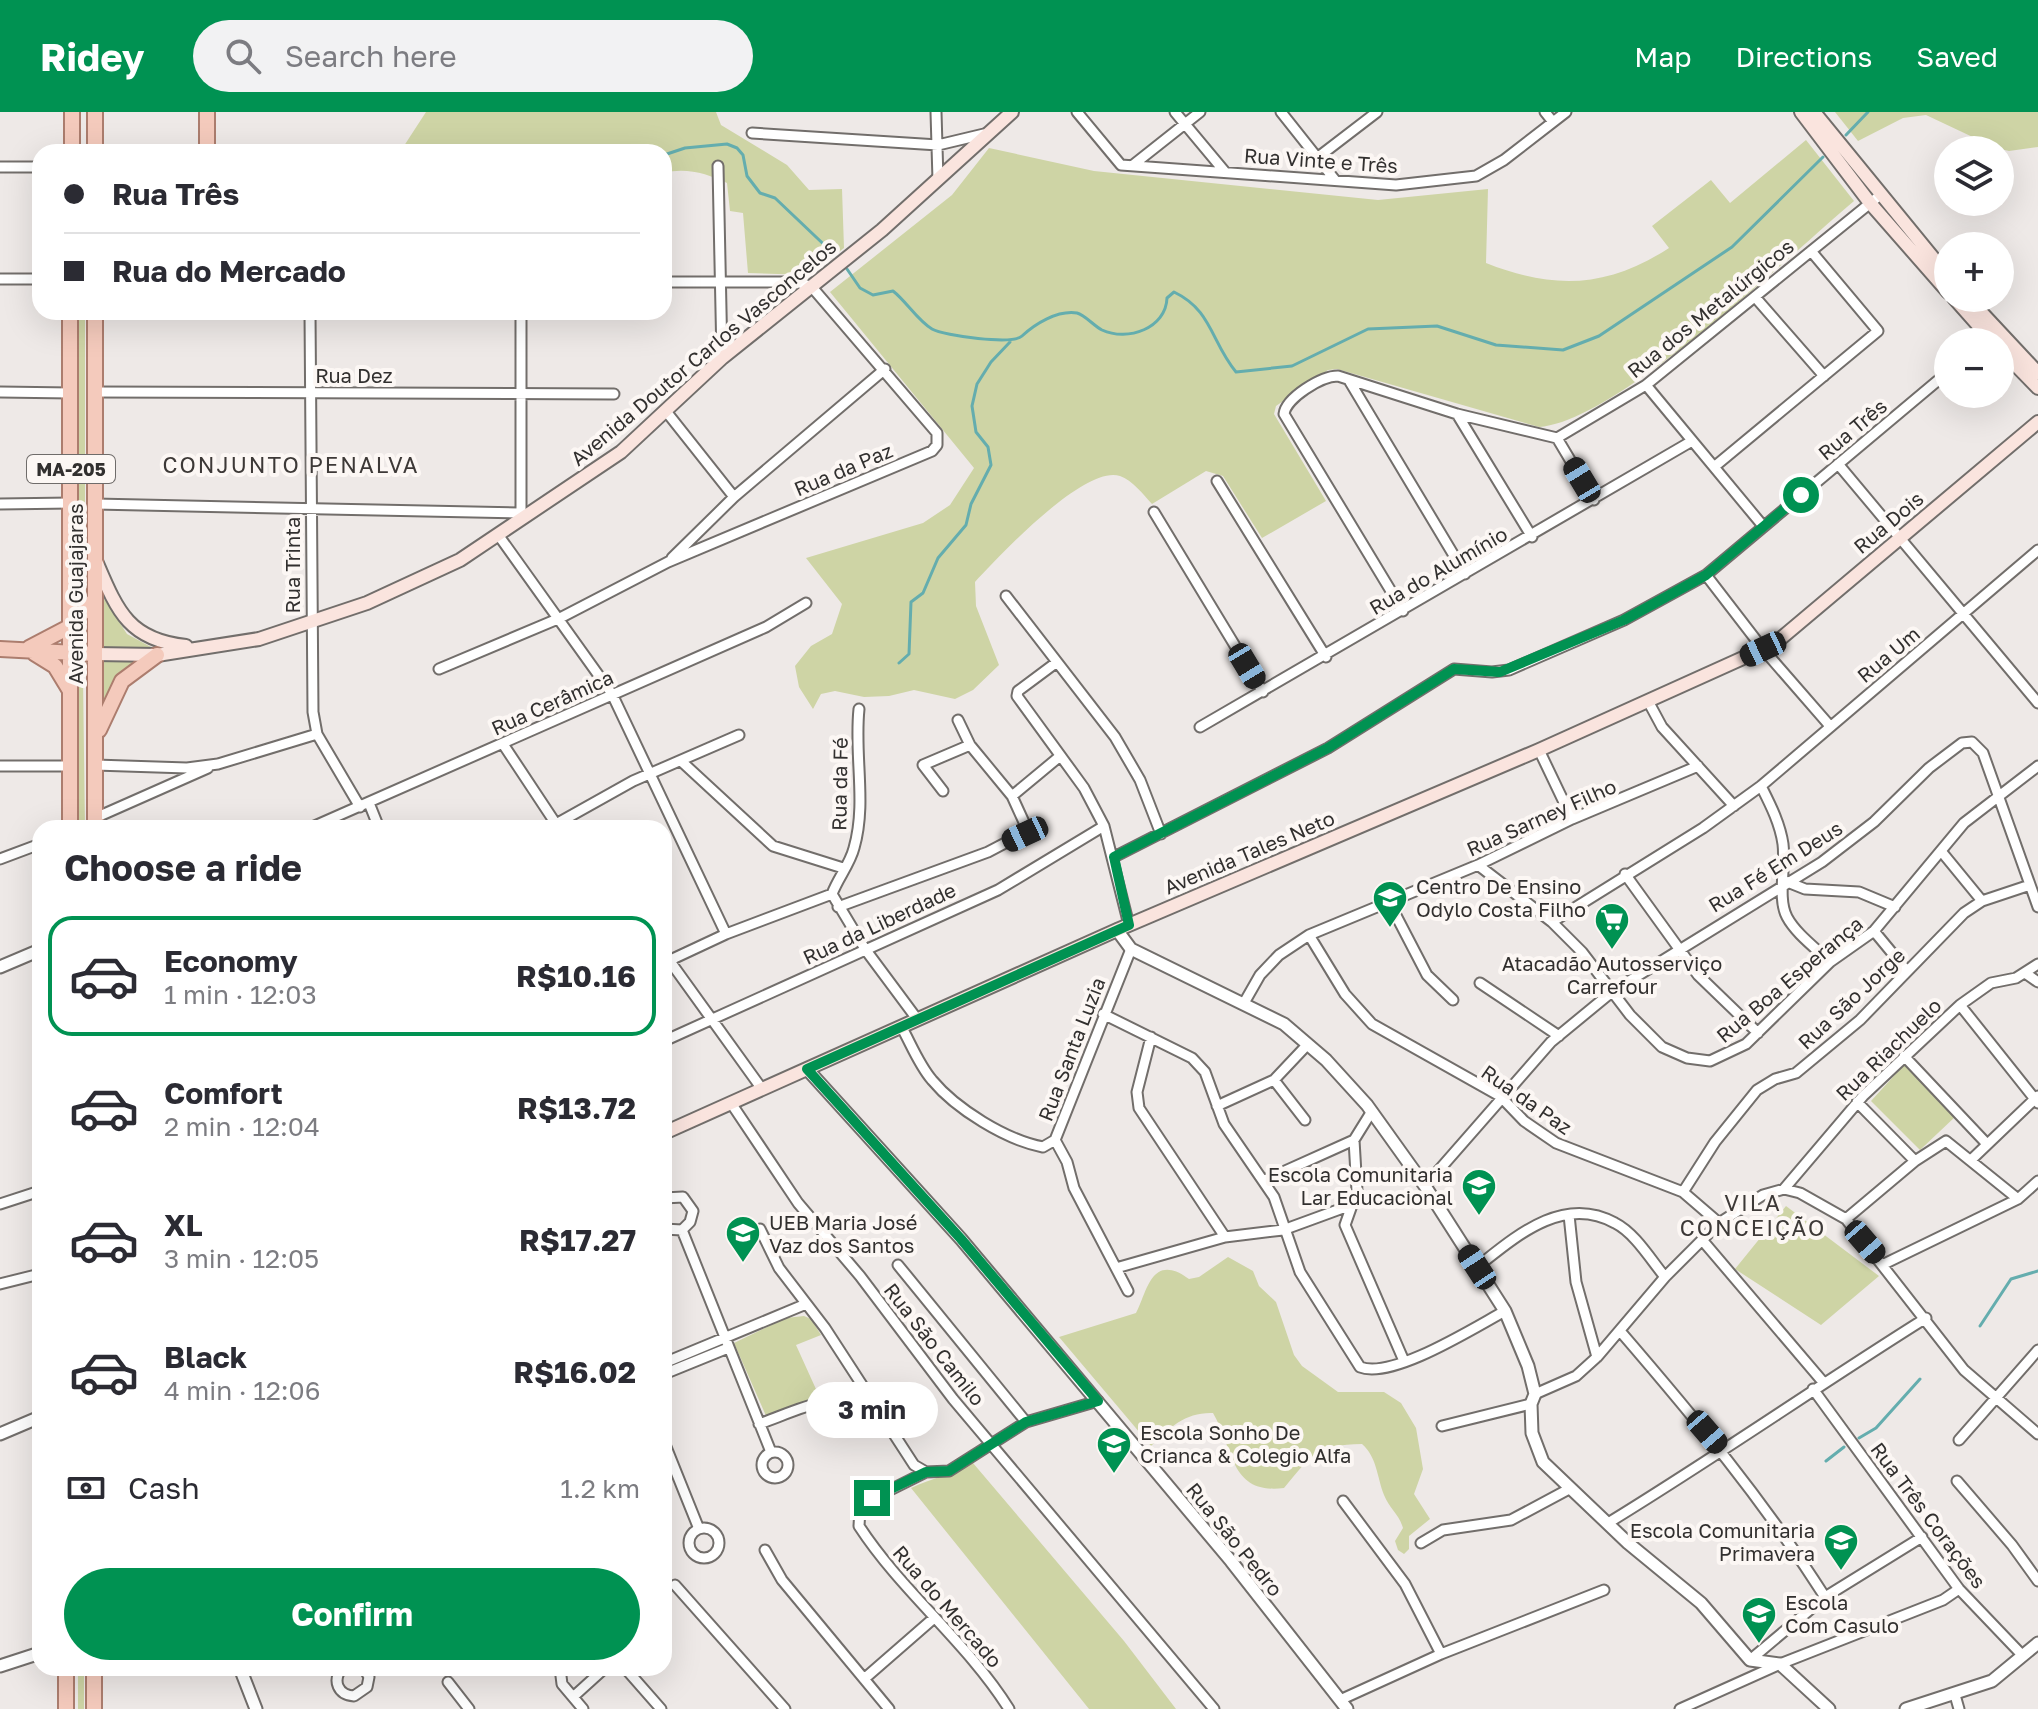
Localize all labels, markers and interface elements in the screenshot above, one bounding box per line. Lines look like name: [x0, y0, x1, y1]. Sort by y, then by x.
search box: [193, 20, 753, 92]
text: Ridey: [40, 34, 145, 79]
icon: search: [221, 34, 265, 78]
text: Search here: [285, 38, 457, 74]
text: Map: [1634, 40, 1691, 73]
text: Directions: [1735, 40, 1872, 73]
text: Saved: [1916, 40, 1998, 73]
map controls: [1934, 136, 2014, 408]
button: layers: [1934, 136, 2014, 216]
street label: Rua Vinte e Três: [1243, 143, 1399, 177]
text: Rua Três: [112, 176, 239, 212]
button: +: [1934, 232, 2014, 312]
street label: Avenida Doutor Carlos Vasconcelos: [565, 234, 841, 470]
street label: Rua dos Metalúrgicos: [1622, 234, 1798, 382]
text: Rua do Mercado: [112, 253, 346, 289]
button: −: [1934, 328, 2014, 408]
street label: Rua Dez: [315, 363, 393, 387]
street label: Rua Três: [1813, 393, 1891, 465]
street label: Rua da Paz: [790, 438, 896, 500]
district label: CONJUNTO PENALVA: [162, 451, 420, 478]
car: [1559, 453, 1605, 507]
road number: MA-205: [27, 455, 115, 483]
route start: [1783, 477, 1819, 513]
street label: Rua Dois: [1848, 486, 1928, 558]
street label: Avenida Guajajaras: [63, 503, 87, 685]
street label: Rua Trinta: [280, 517, 304, 613]
street label: Rua do Alumínio: [1365, 521, 1511, 619]
street label: Rua Um: [1852, 621, 1924, 687]
car: [1736, 628, 1790, 670]
car: [1224, 639, 1270, 693]
street label: Rua Cerâmica: [487, 664, 617, 740]
street label: Rua da Fé: [826, 737, 852, 831]
street label: Rua Sarney Filho: [1463, 773, 1619, 861]
street label: Avenida Tales Neto: [1160, 805, 1338, 899]
car: [998, 813, 1052, 855]
street label: Rua Fé Em Deus: [1704, 815, 1846, 917]
text: Choose a ride: [64, 846, 302, 889]
place label: Centro De Ensino Odylo Costa Filho: [1416, 874, 1586, 921]
street label: Rua da Liberdade: [799, 877, 959, 969]
school or university icon: Centro De Ensino Odylo Costa Filho: [1371, 879, 1409, 929]
supermarket icon: Atacadão Autosserviço Carrefour: [1593, 901, 1631, 951]
street label: Rua Boa Esperança: [1711, 911, 1867, 1047]
icon: car: [68, 940, 140, 1012]
street label: Rua São Jorge: [1793, 942, 1909, 1054]
text: Economy: [164, 943, 298, 979]
place label: Atacadão Autosserviço Carrefour: [1502, 951, 1722, 998]
text: R$10.16: [516, 958, 636, 994]
street label: Rua Santa Luzia: [1033, 974, 1109, 1124]
text: 1 min · 12:03: [164, 979, 317, 1010]
street label: Rua Riachuelo: [1830, 993, 1946, 1105]
street label: Rua da Paz: [1477, 1059, 1577, 1139]
icon: car: [68, 1072, 140, 1144]
text: Comfort: [164, 1075, 283, 1111]
text: R$13.72: [517, 1090, 636, 1126]
text: 2 min · 12:04: [164, 1111, 320, 1142]
place label: Escola Comunitaria Lar Educacional: [1268, 1162, 1453, 1209]
school or university icon: Escola Comunitaria Lar Educacional: [1460, 1167, 1498, 1217]
district label: VILA CONCEIÇÃO: [1680, 1189, 1826, 1241]
icon: car: [68, 1204, 140, 1276]
text: XL: [164, 1207, 203, 1243]
place label: UEB Maria José Vaz dos Santos: [769, 1210, 917, 1257]
school or university icon: UEB Maria José Vaz dos Santos: [724, 1214, 762, 1264]
car: [1840, 1216, 1890, 1268]
text: R$17.27: [519, 1222, 636, 1258]
car: [1454, 1240, 1500, 1294]
text: 3 min · 12:05: [164, 1243, 319, 1274]
street label: Rua São Camilo: [880, 1278, 990, 1410]
icon: car: [68, 1336, 140, 1408]
text: Black: [164, 1339, 247, 1375]
text: R$16.02: [513, 1354, 636, 1390]
text: 4 min · 12:06: [164, 1375, 320, 1406]
callout: 3 min: [806, 1382, 938, 1438]
text: 3 min: [838, 1394, 906, 1425]
car: [1682, 1406, 1732, 1458]
place label: Escola Sonho De Crianca & Colegio Alfa: [1140, 1420, 1351, 1467]
school or university icon: Escola Sonho De Crianca & Colegio Alfa: [1095, 1425, 1133, 1475]
street label: Rua Três Corações: [1866, 1437, 1992, 1593]
icon: cash: [64, 1466, 108, 1510]
text: Cash: [128, 1470, 200, 1506]
text: 1.2 km: [560, 1473, 640, 1504]
street label: Rua São Pedro: [1182, 1477, 1288, 1601]
route end: [854, 1480, 890, 1516]
place label: Escola Comunitaria Primavera: [1630, 1518, 1815, 1565]
school or university icon: Escola Comunitaria Primavera: [1822, 1522, 1860, 1572]
street label: Rua do Mercado: [888, 1540, 1008, 1672]
button: Confirm: [64, 1568, 640, 1660]
place label: Escola Com Casulo: [1785, 1590, 1899, 1637]
school or university icon: Escola Com Casulo: [1740, 1595, 1778, 1645]

